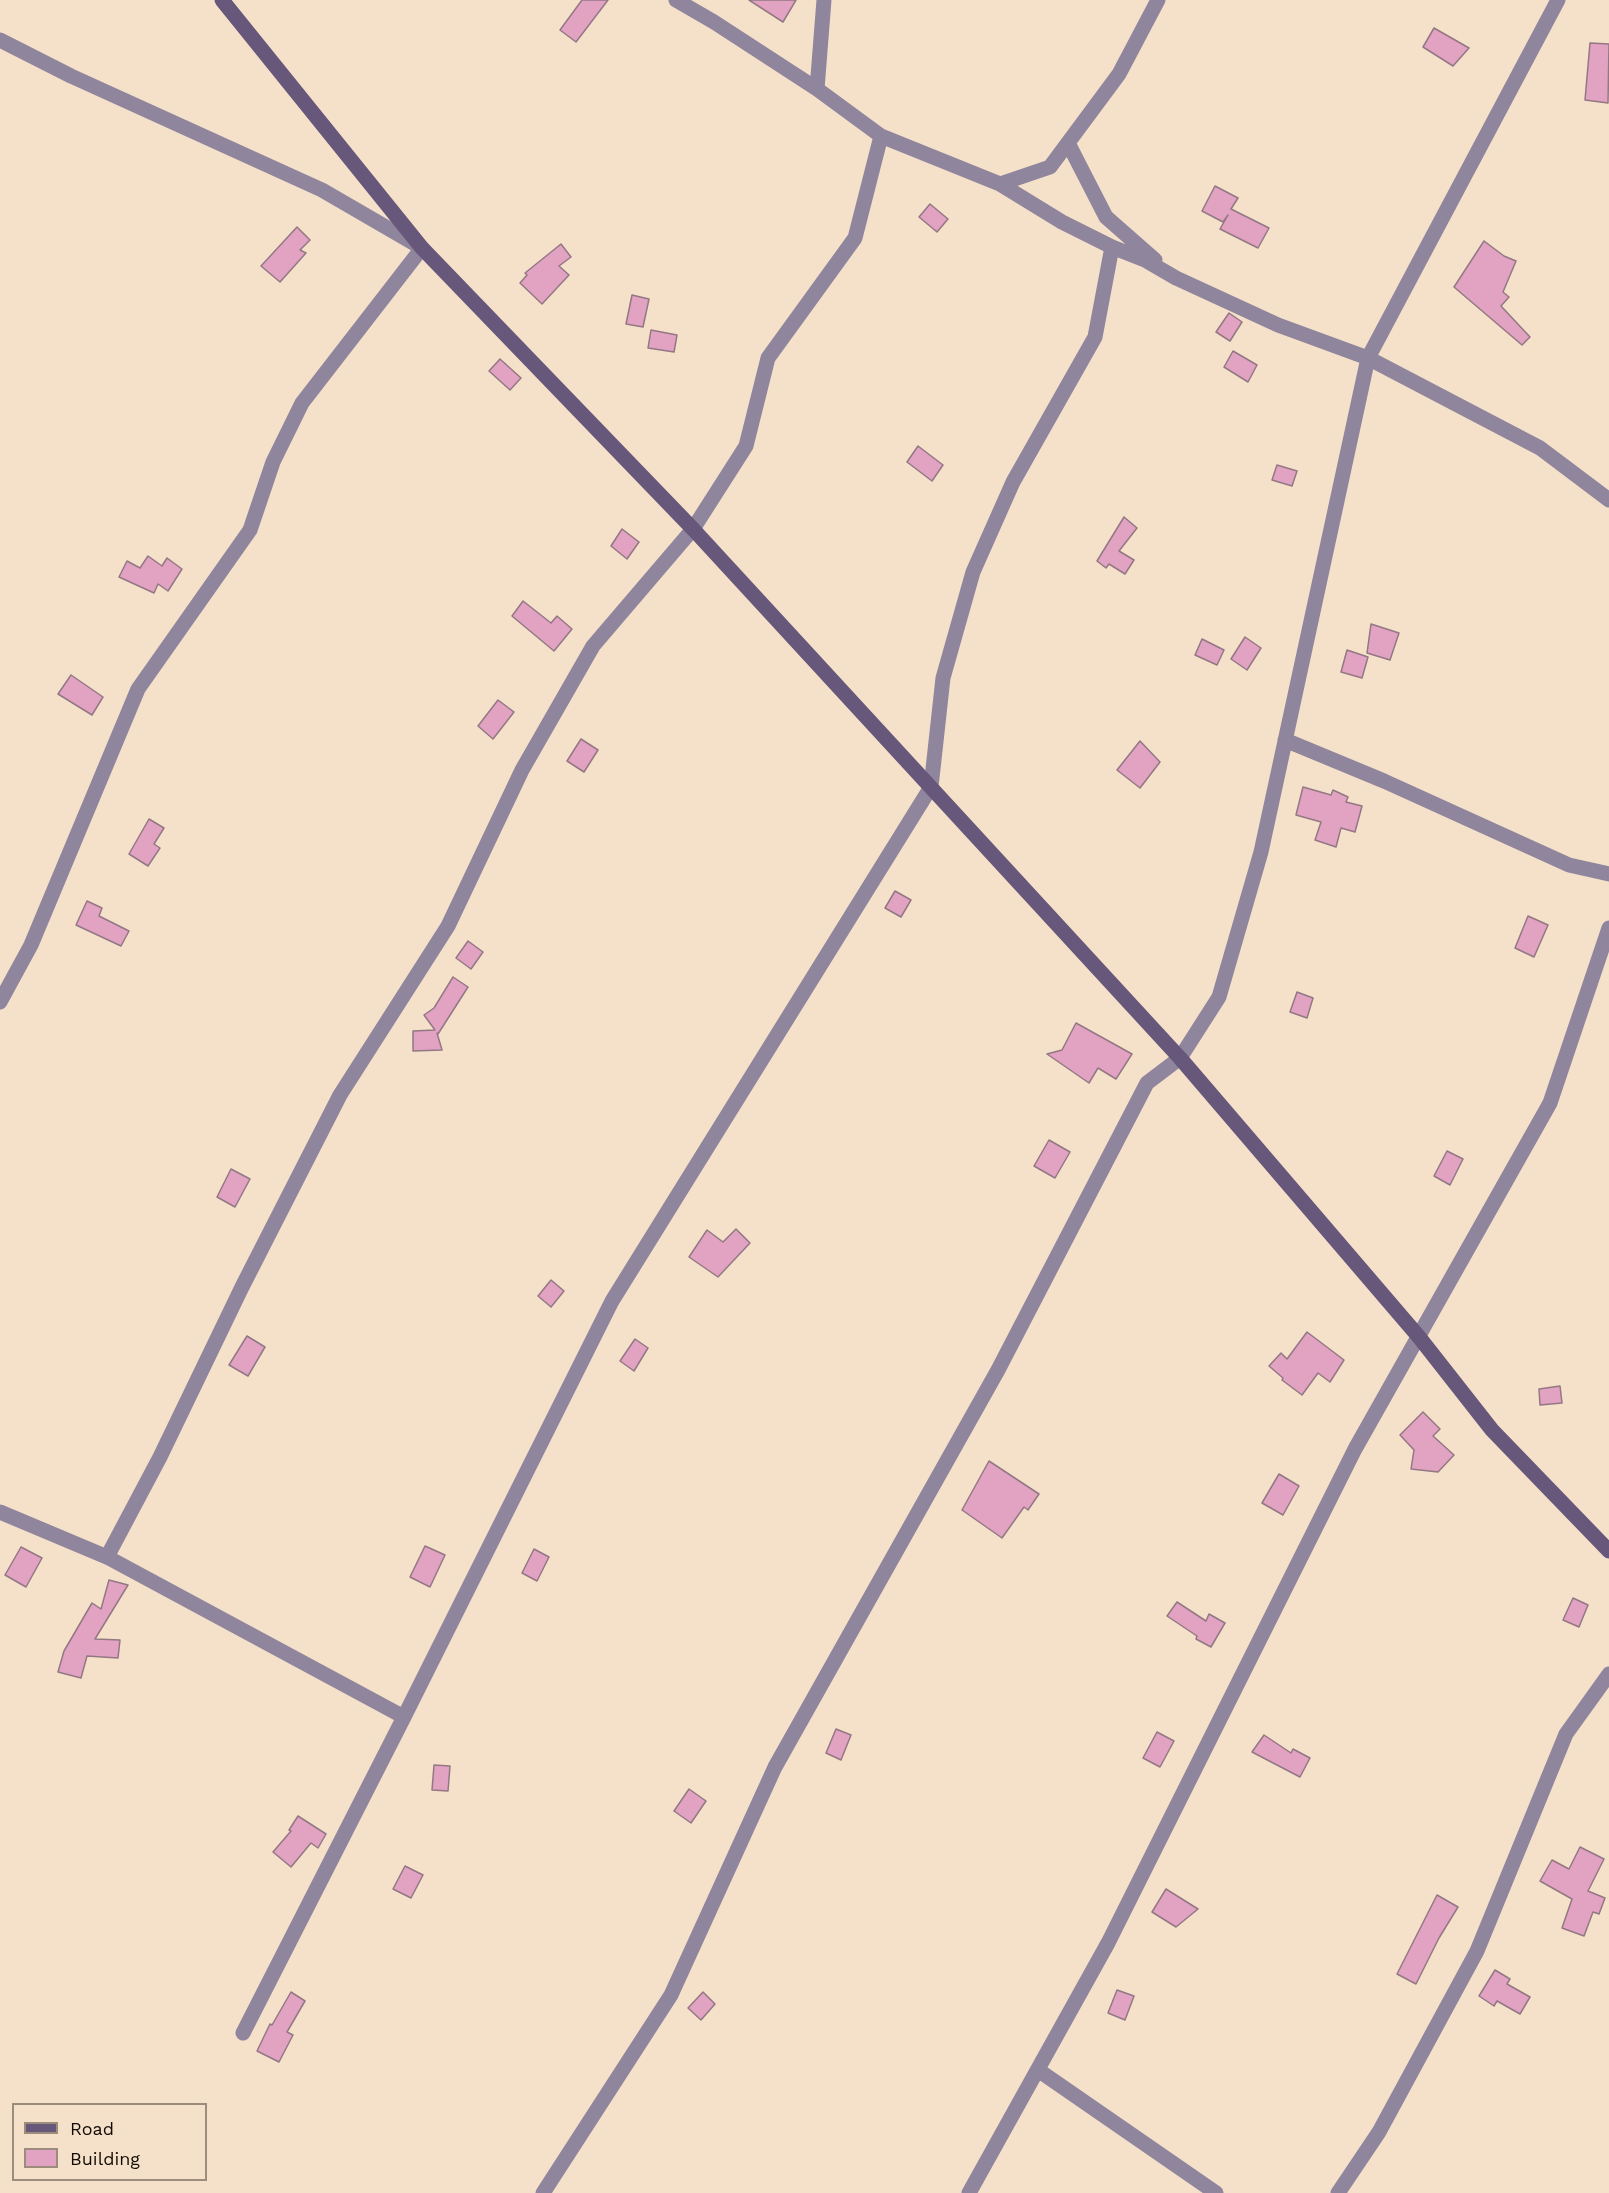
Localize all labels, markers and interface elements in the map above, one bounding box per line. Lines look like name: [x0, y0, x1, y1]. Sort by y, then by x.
legend: [12, 2103, 207, 2181]
text: Road: [70, 2118, 114, 2139]
text: Building: [70, 2148, 140, 2169]

